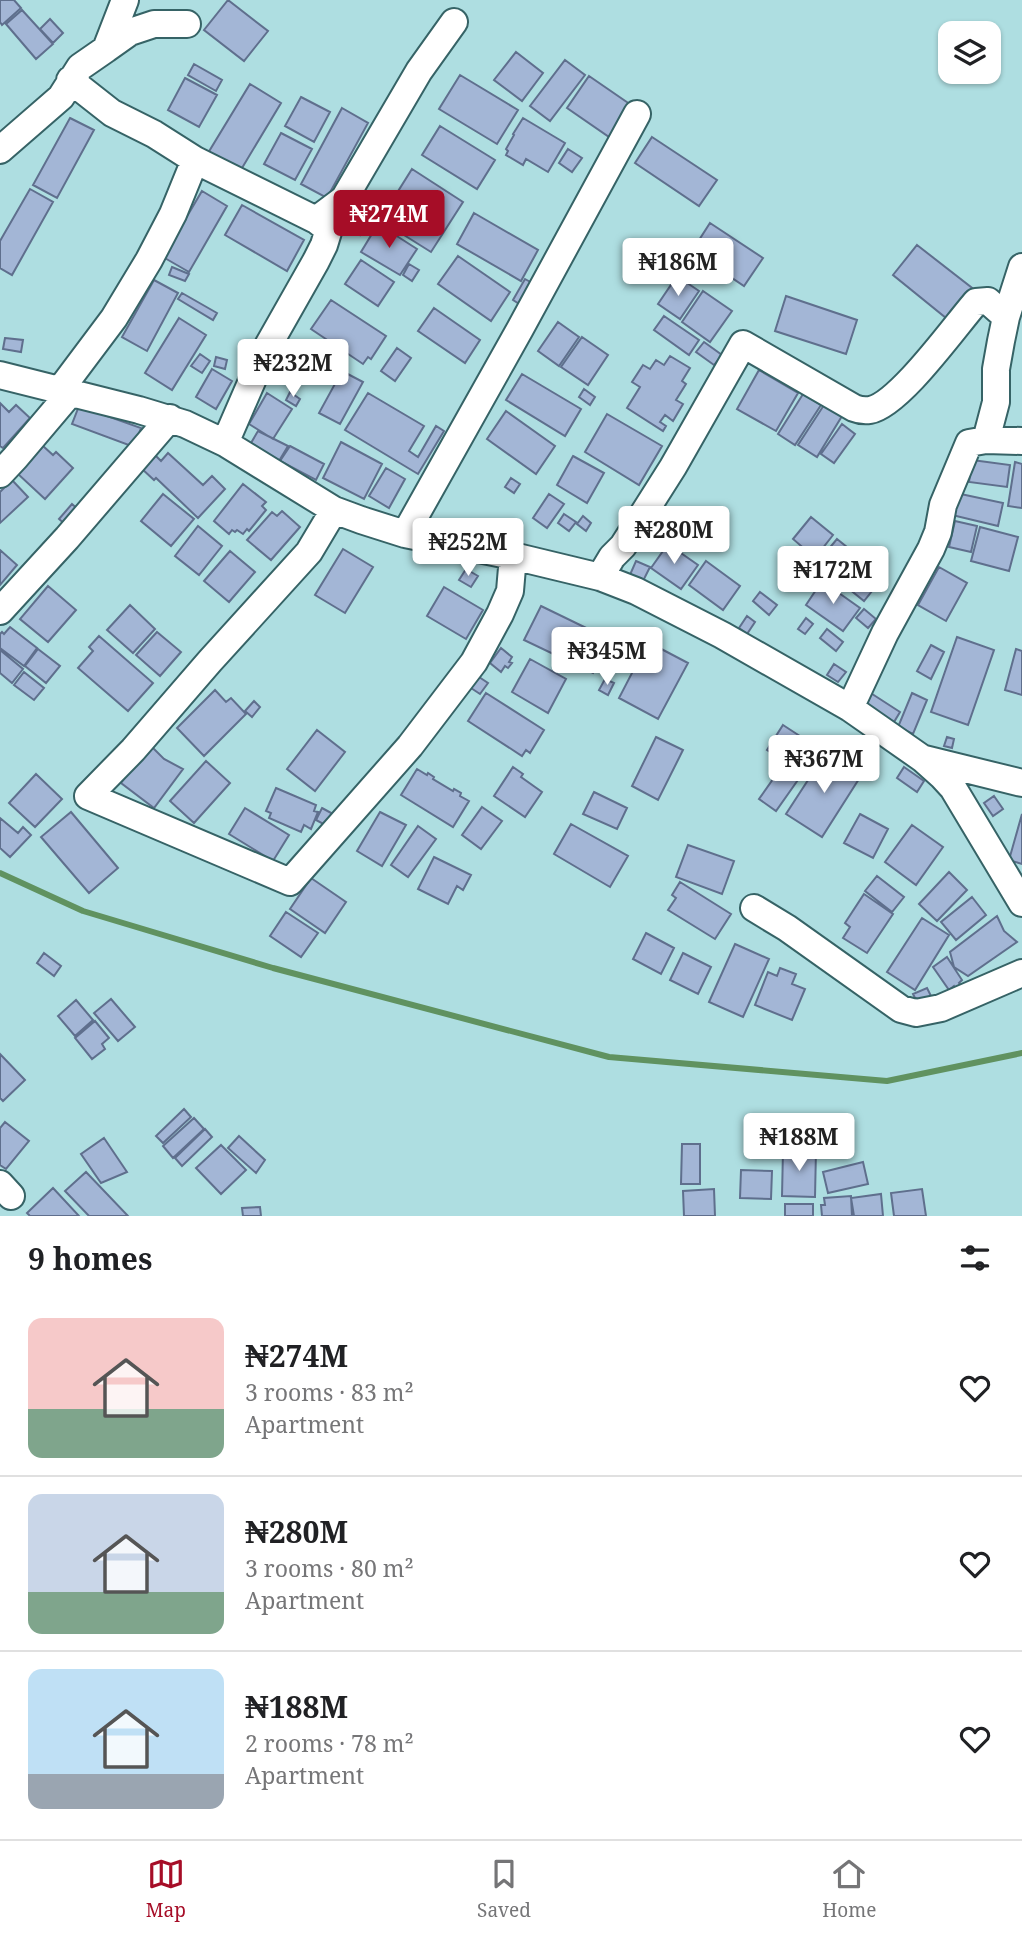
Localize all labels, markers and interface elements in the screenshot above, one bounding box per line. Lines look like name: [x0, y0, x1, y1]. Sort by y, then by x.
map controls: [938, 21, 1001, 84]
button: layers: [938, 21, 1001, 84]
pin: ₦274M: [340, 190, 438, 250]
text: ₦274M: [349, 197, 429, 229]
pin: ₦186M: [629, 238, 727, 298]
text: ₦186M: [638, 245, 718, 277]
pin: ₦232M: [244, 340, 342, 399]
text: ₦232M: [253, 346, 333, 378]
pin: ₦280M: [625, 506, 723, 566]
text: ₦280M: [634, 513, 714, 545]
pin: ₦252M: [419, 518, 517, 578]
text: ₦252M: [428, 525, 508, 557]
pin: ₦172M: [784, 546, 882, 606]
text: ₦172M: [793, 553, 873, 585]
pin: ₦345M: [558, 628, 656, 687]
text: ₦345M: [567, 634, 647, 666]
pin: ₦367M: [775, 736, 873, 795]
text: ₦367M: [784, 742, 864, 774]
pin: ₦188M: [750, 1114, 848, 1173]
text: ₦188M: [759, 1120, 839, 1152]
text: 9 homes: [28, 1238, 152, 1279]
icon: filters: [956, 1239, 994, 1277]
text: ₦274M: [245, 1335, 348, 1376]
icon: home: [84, 1346, 168, 1430]
icon: heart: [956, 1369, 994, 1407]
text: 3 rooms · 83 m²: [245, 1376, 414, 1408]
text: Apartment: [245, 1408, 364, 1440]
text: ₦280M: [245, 1511, 348, 1552]
icon: home: [84, 1522, 168, 1606]
icon: heart: [956, 1545, 994, 1583]
text: 3 rooms · 80 m²: [245, 1552, 414, 1584]
text: Apartment: [245, 1584, 364, 1616]
text: ₦188M: [245, 1686, 348, 1727]
icon: home: [84, 1697, 168, 1781]
icon: heart: [956, 1720, 994, 1758]
text: 2 rooms · 78 m²: [245, 1727, 414, 1759]
text: Apartment: [245, 1759, 364, 1791]
tab: Map: [146, 1855, 186, 1923]
tab: Saved: [477, 1855, 531, 1923]
tab: Home: [822, 1855, 876, 1923]

